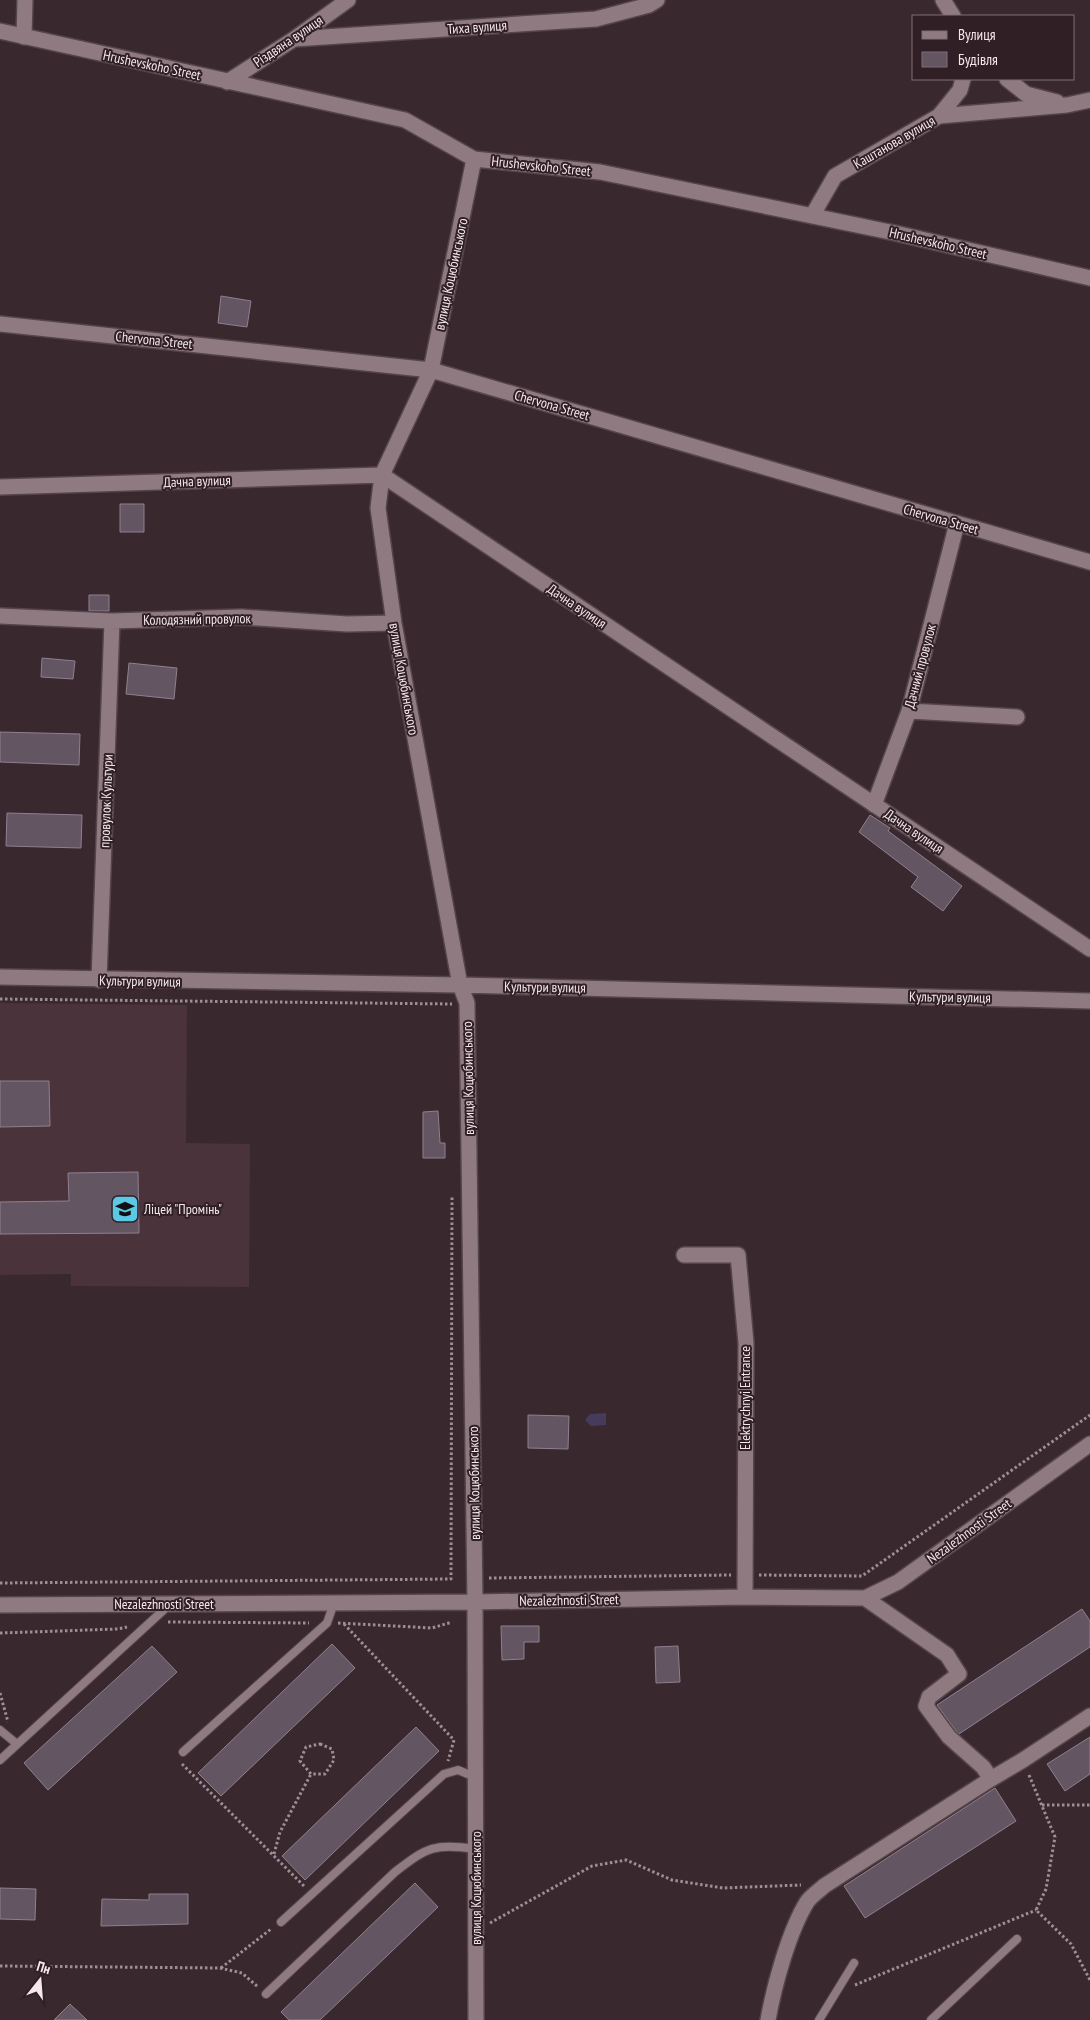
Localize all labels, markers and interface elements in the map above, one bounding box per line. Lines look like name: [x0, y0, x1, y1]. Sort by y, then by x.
street label: Різдвяна вулиця: [250, 11, 326, 71]
legend: [912, 15, 1075, 80]
street label: Тиха вулиця: [447, 16, 507, 38]
text: Вулиця: [958, 25, 996, 44]
street label: Hrushevskoho Street: [101, 46, 203, 84]
text: Будівля: [958, 50, 998, 69]
street label: Каштанова вулиця: [850, 111, 938, 173]
street label: Hrushevskoho Street: [491, 152, 592, 180]
street label: вулиця Коцюбинського: [430, 217, 472, 331]
street label: Hrushevskoho Street: [887, 223, 989, 263]
street label: Chervona Street: [115, 327, 194, 353]
street label: Chervona Street: [512, 386, 592, 424]
street label: Дачна вулиця: [163, 471, 231, 491]
street label: Chervona Street: [901, 500, 981, 538]
street label: Дачна вулиця: [544, 580, 610, 632]
street label: Колодязний провулок: [143, 609, 252, 629]
street label: вулиця Коцюбинського: [385, 621, 423, 737]
street label: Дачний провулок: [900, 622, 940, 710]
street label: провулок Культури: [95, 754, 117, 848]
street label: Дачна вулиця: [881, 805, 947, 857]
street label: Культури вулиця: [99, 971, 181, 991]
street label: Культури вулиця: [504, 977, 586, 997]
street label: Культури вулиця: [909, 987, 991, 1007]
street label: вулиця Коцюбинського: [458, 1021, 478, 1135]
school or university icon: Ліцей "Промінь": [110, 1194, 140, 1224]
place label: Ліцей "Промінь": [143, 1200, 222, 1218]
street label: Elektrychnyi Entrance: [736, 1346, 754, 1450]
street label: вулиця Коцюбинського: [464, 1426, 484, 1540]
street label: Nezalezhnosti Street: [923, 1494, 1015, 1568]
street label: Nezalezhnosti Street: [519, 1590, 619, 1610]
street label: Nezalezhnosti Street: [114, 1595, 214, 1613]
street label: вулиця Коцюбинського: [467, 1831, 485, 1945]
north arrow: [15, 1955, 65, 2005]
text: Пн: [35, 1957, 53, 1978]

